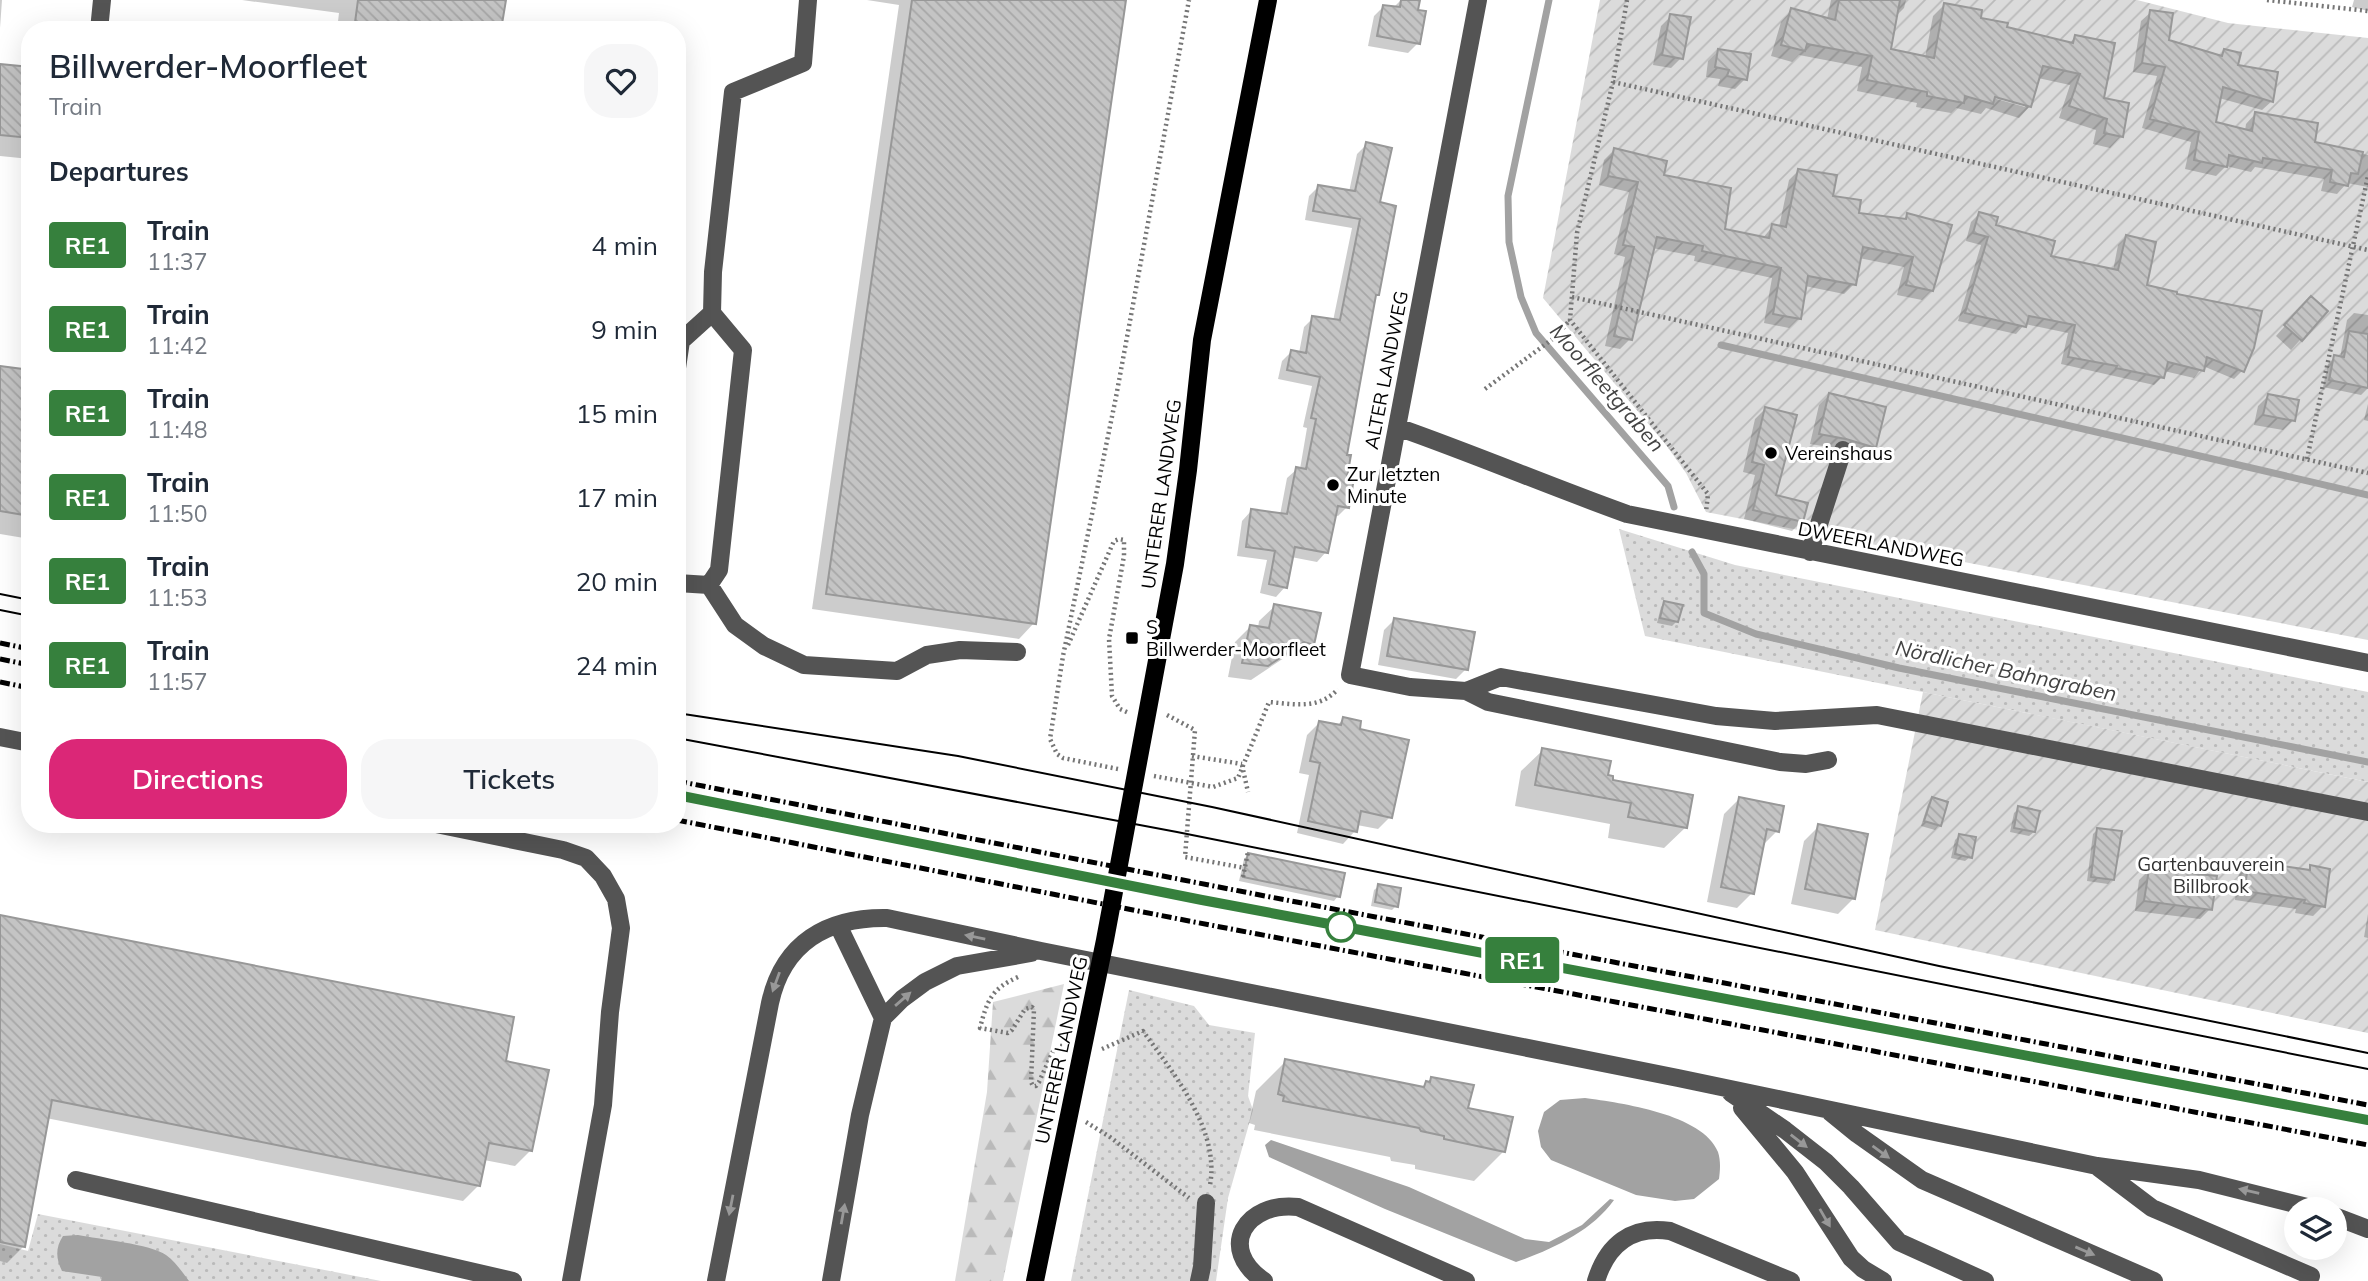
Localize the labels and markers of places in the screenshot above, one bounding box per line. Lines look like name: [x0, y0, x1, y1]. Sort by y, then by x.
place label: Vereinshaus: [1785, 441, 1893, 465]
marker: Vereinshaus: [1763, 445, 1779, 461]
place label: Zur letzten Minute: [1347, 462, 1440, 508]
marker: Zur letzten Minute: [1325, 477, 1341, 493]
place label: S Billwerder-Moorfleet: [1146, 615, 1326, 661]
marker: S Billwerder-Moorfleet: [1124, 630, 1140, 646]
unlabelled marker: [1326, 912, 1356, 942]

